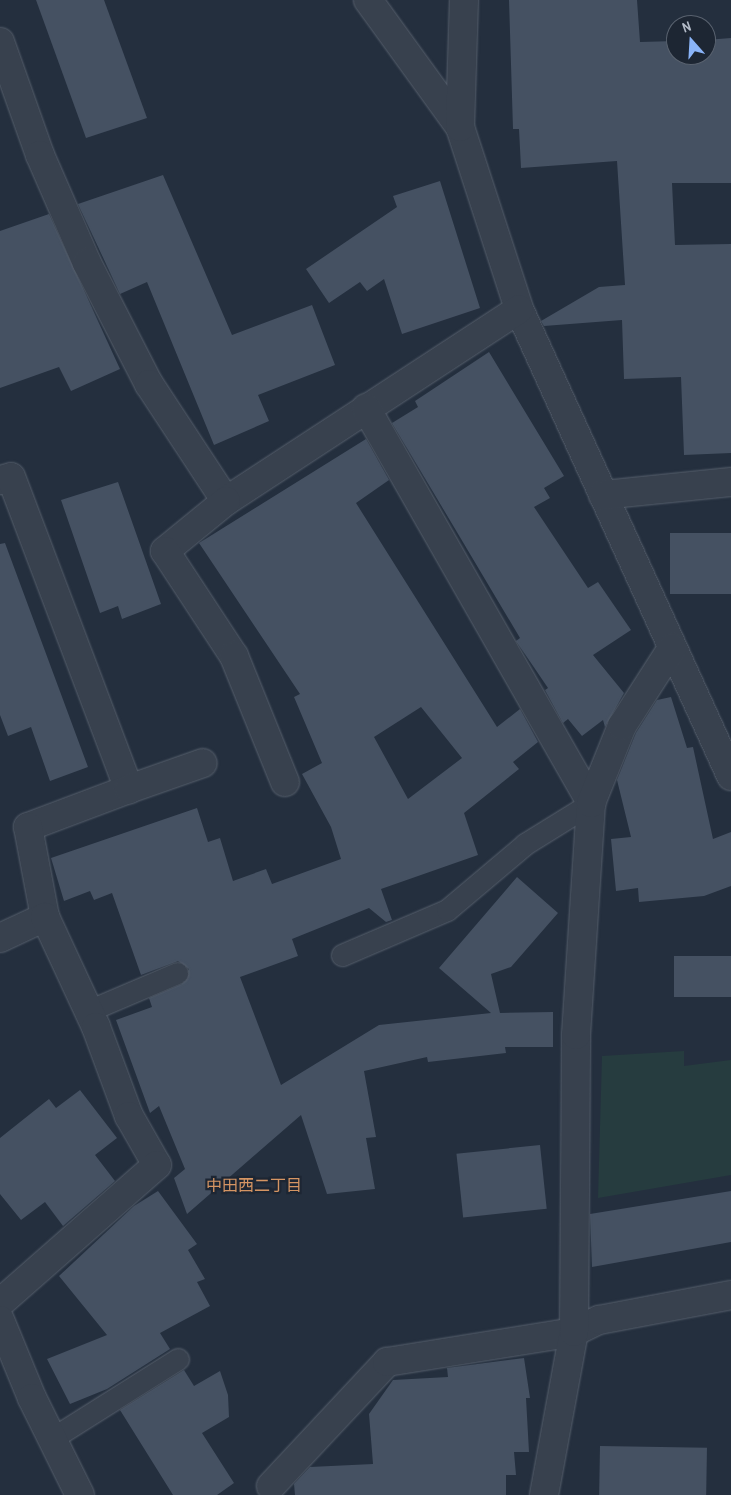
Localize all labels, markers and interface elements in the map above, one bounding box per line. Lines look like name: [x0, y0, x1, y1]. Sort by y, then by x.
north arrow: [666, 15, 716, 65]
text: N: [680, 17, 693, 37]
district label: 中田西二丁目: [206, 1175, 302, 1195]

